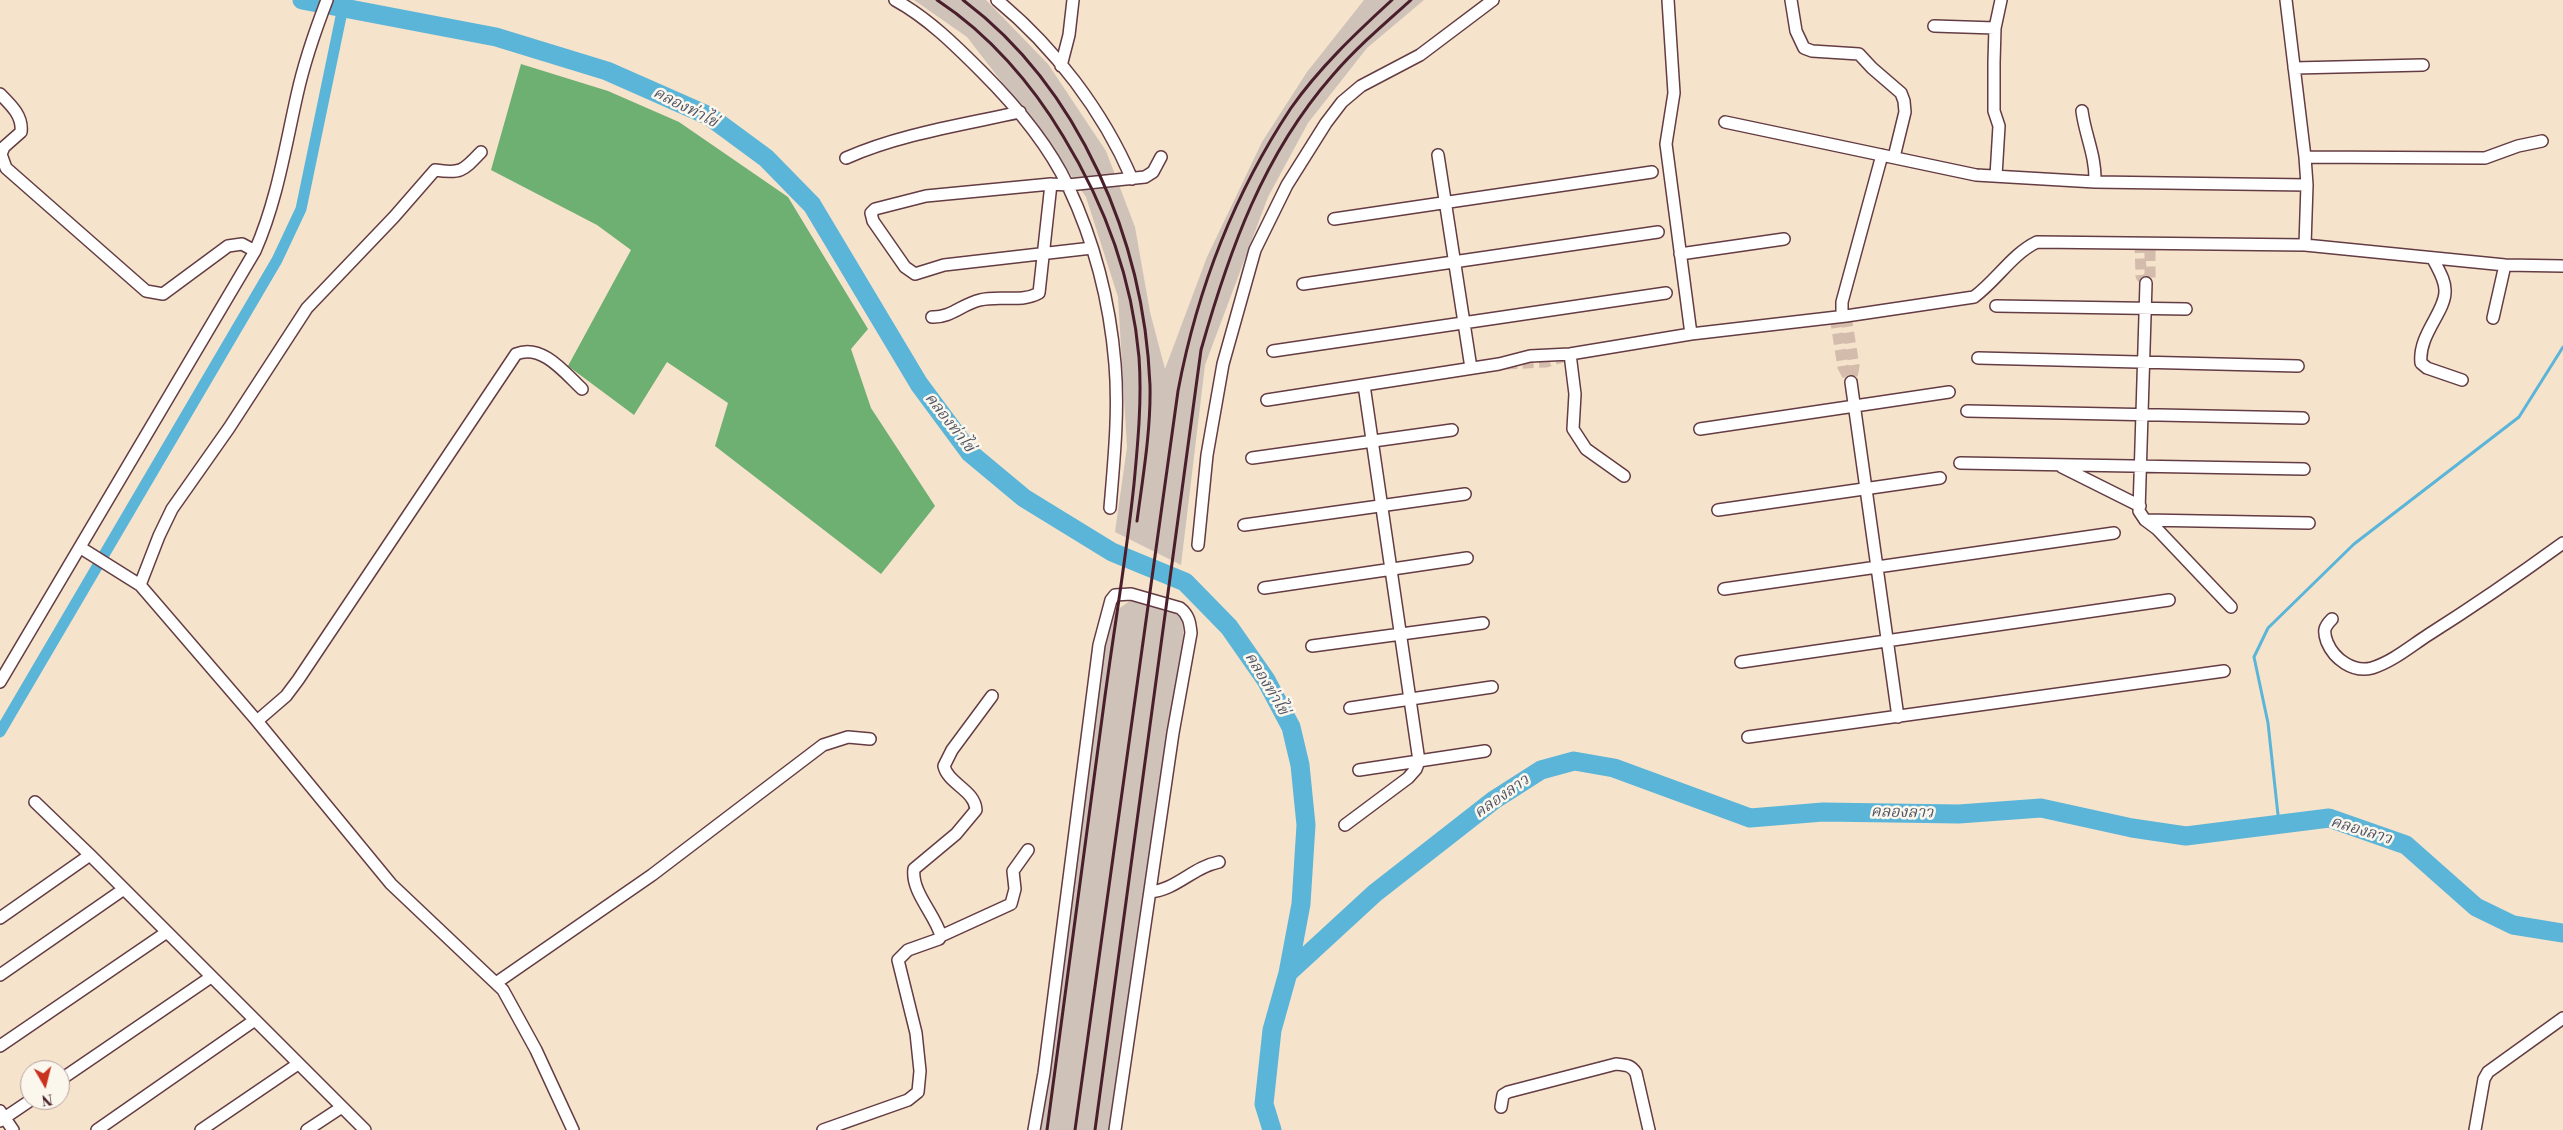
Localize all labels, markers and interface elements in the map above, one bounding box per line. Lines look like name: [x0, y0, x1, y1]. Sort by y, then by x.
water label: คลองท่าไข่: [650, 84, 720, 132]
water label: คลองท่าไข่: [920, 390, 978, 456]
water label: คลองท่าไข่: [1240, 649, 1292, 719]
water label: คลองลาว: [1471, 771, 1533, 823]
water label: คลองลาว: [1870, 803, 1934, 823]
water label: คลองลาว: [2328, 813, 2394, 849]
north arrow: [20, 1060, 70, 1110]
text: N: [40, 1089, 54, 1109]

